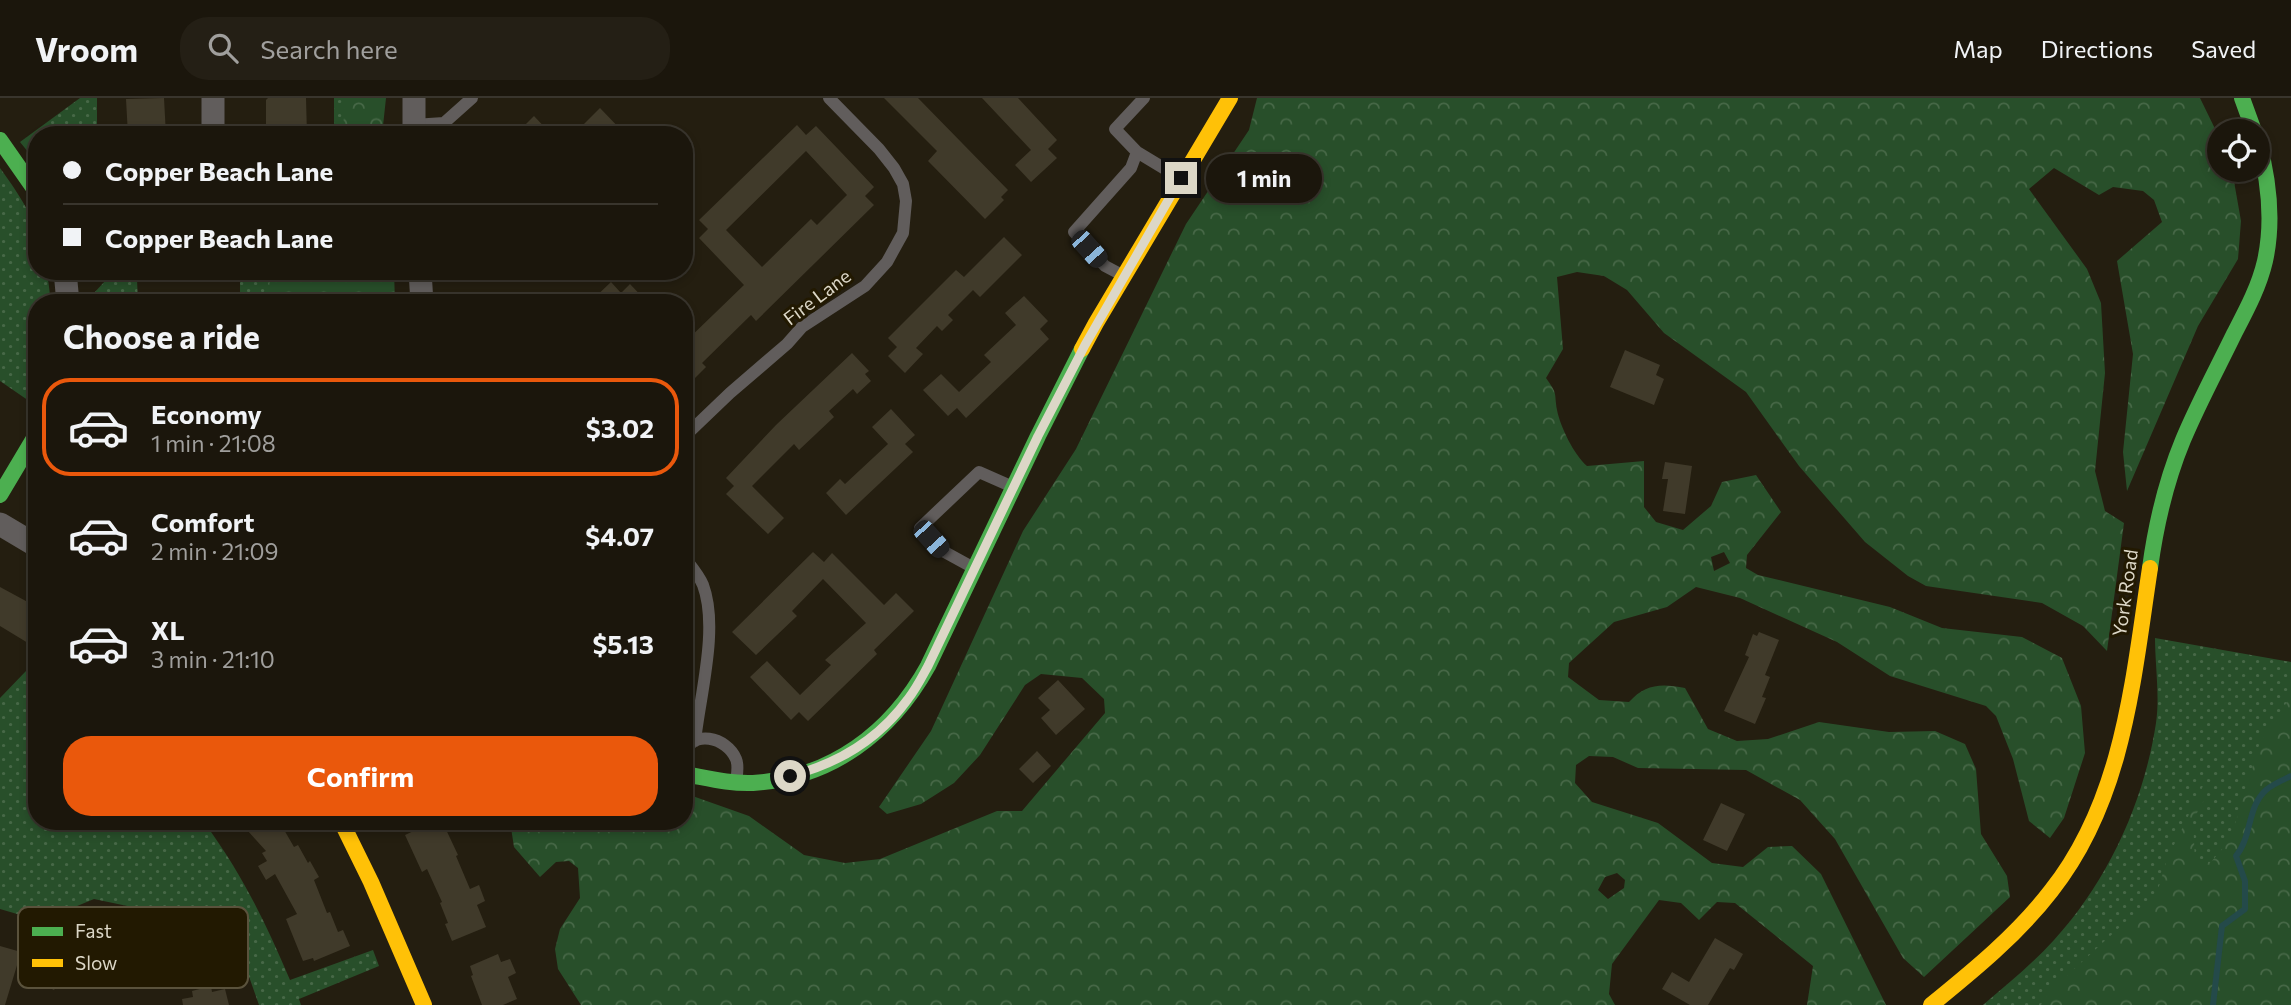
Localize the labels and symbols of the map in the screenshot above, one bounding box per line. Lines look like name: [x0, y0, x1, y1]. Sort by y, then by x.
callout: 1 min: [1206, 154, 1321, 202]
route end: [1165, 162, 1197, 194]
car: [1068, 226, 1111, 272]
street label: Fire Lane: [778, 264, 855, 329]
car: [910, 516, 953, 562]
street label: York Road: [2107, 548, 2142, 638]
route start: [774, 760, 806, 792]
legend: [18, 907, 248, 988]
text: Fast: [75, 919, 112, 942]
text: Slow: [75, 951, 117, 974]

